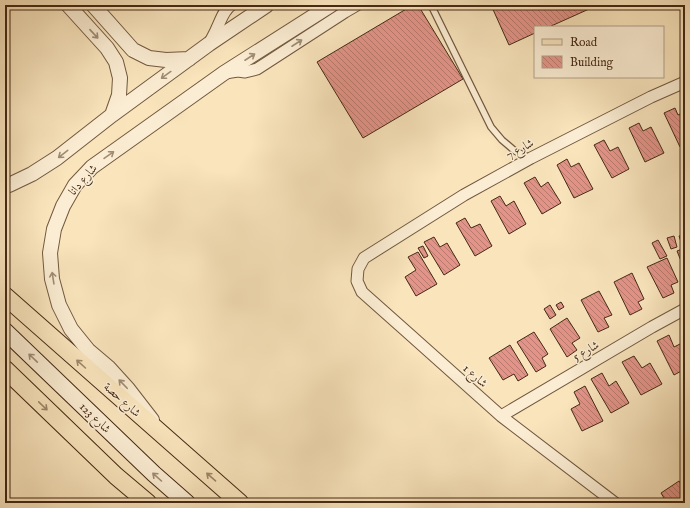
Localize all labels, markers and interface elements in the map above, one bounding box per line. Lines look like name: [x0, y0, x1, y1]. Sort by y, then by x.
legend: [534, 26, 664, 78]
one-way arrow: [90, 29, 99, 39]
text: Road: [570, 35, 598, 50]
one-way arrow: [291, 39, 302, 47]
one-way arrow: [244, 52, 256, 60]
text: Building: [570, 55, 614, 70]
one-way arrow: [161, 71, 172, 79]
street label: شارع 7: [504, 135, 538, 165]
one-way arrow: [57, 149, 68, 158]
one-way arrow: [103, 151, 114, 159]
street label: شارع دانا: [65, 161, 103, 201]
one-way arrow: [49, 272, 57, 285]
street label: شارع 5: [570, 337, 603, 367]
one-way arrow: [28, 353, 38, 363]
one-way arrow: [76, 359, 87, 368]
street label: شارع 1: [458, 361, 491, 393]
one-way arrow: [118, 379, 128, 389]
street label: شارع حصة: [98, 380, 144, 423]
street label: شارع 123: [74, 399, 114, 439]
one-way arrow: [38, 401, 48, 411]
one-way arrow: [152, 473, 162, 482]
one-way arrow: [205, 473, 216, 482]

